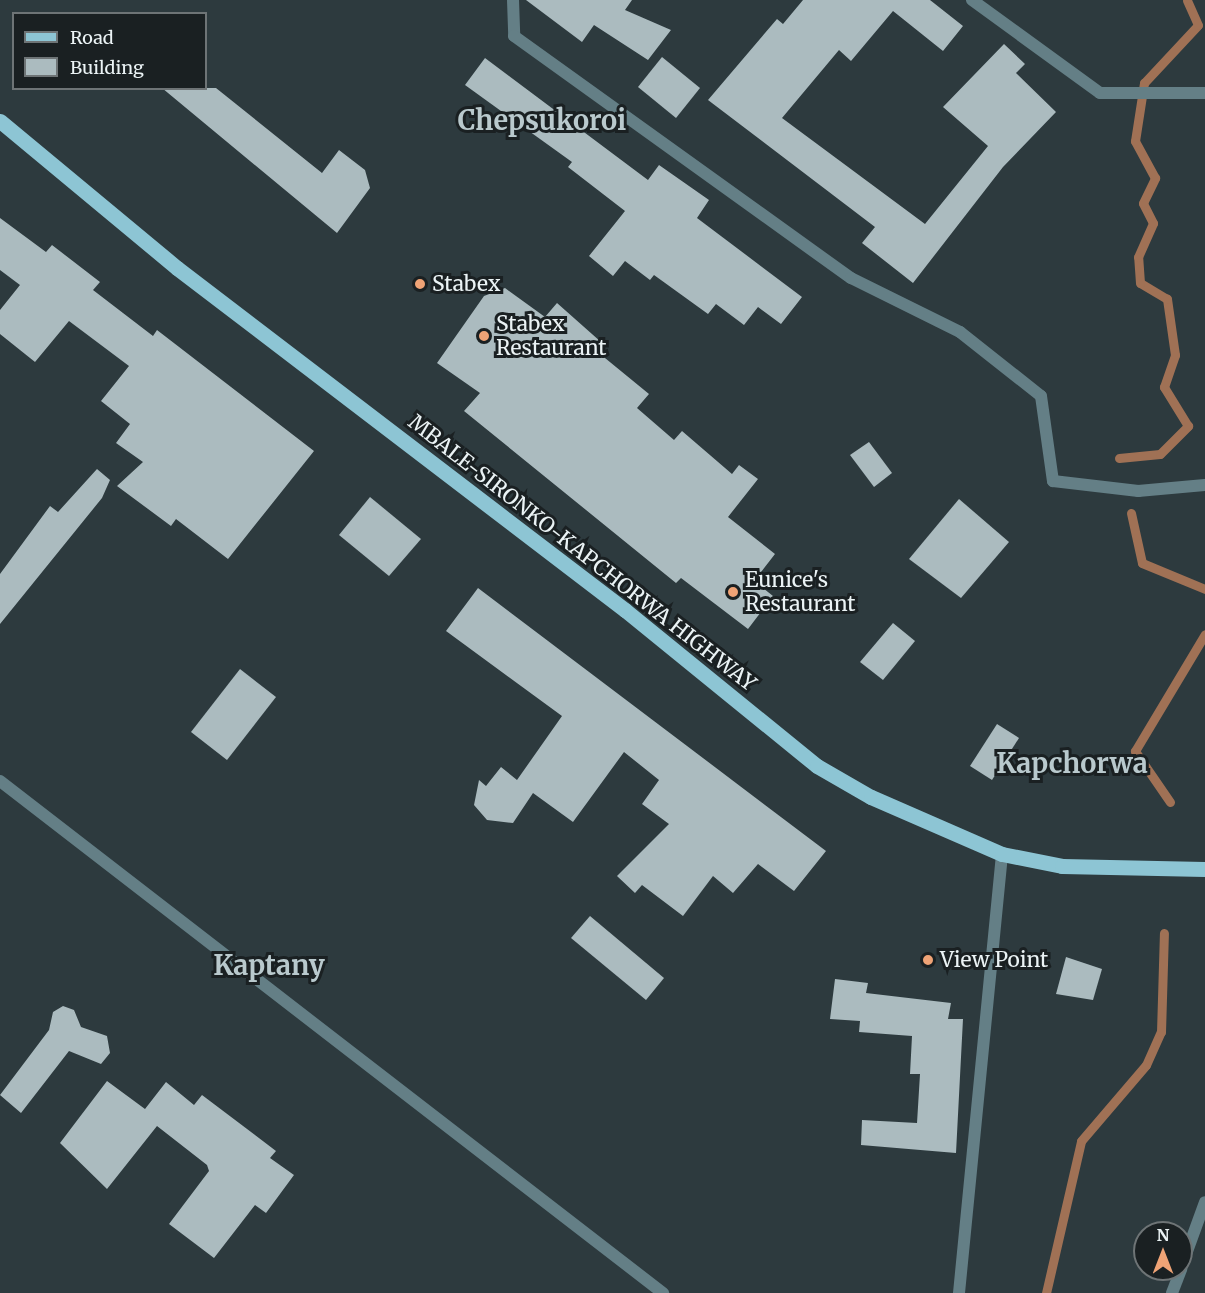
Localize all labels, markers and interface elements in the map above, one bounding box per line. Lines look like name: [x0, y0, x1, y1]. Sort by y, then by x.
legend: [12, 12, 207, 90]
text: Road: [70, 26, 114, 49]
text: Building: [70, 56, 144, 79]
district label: Chepsukoroi: [458, 105, 626, 137]
place label: Stabex: [432, 271, 500, 297]
marker: Stabex: [413, 277, 427, 291]
place label: Stabex Restaurant: [496, 311, 606, 361]
marker: Stabex Restaurant: [477, 329, 491, 343]
street label: MBALE-SIRONKO-KAPCHORWA HIGHWAY: [403, 409, 761, 697]
place label: Eunice's Restaurant: [745, 567, 855, 617]
marker: Eunice's Restaurant: [726, 585, 740, 599]
district label: Kapchorwa: [996, 748, 1148, 780]
place label: View Point: [940, 947, 1048, 973]
district label: Kaptany: [213, 950, 325, 982]
marker: View Point: [921, 953, 935, 967]
north arrow: [1133, 1221, 1193, 1281]
text: N: [1157, 1225, 1169, 1245]

